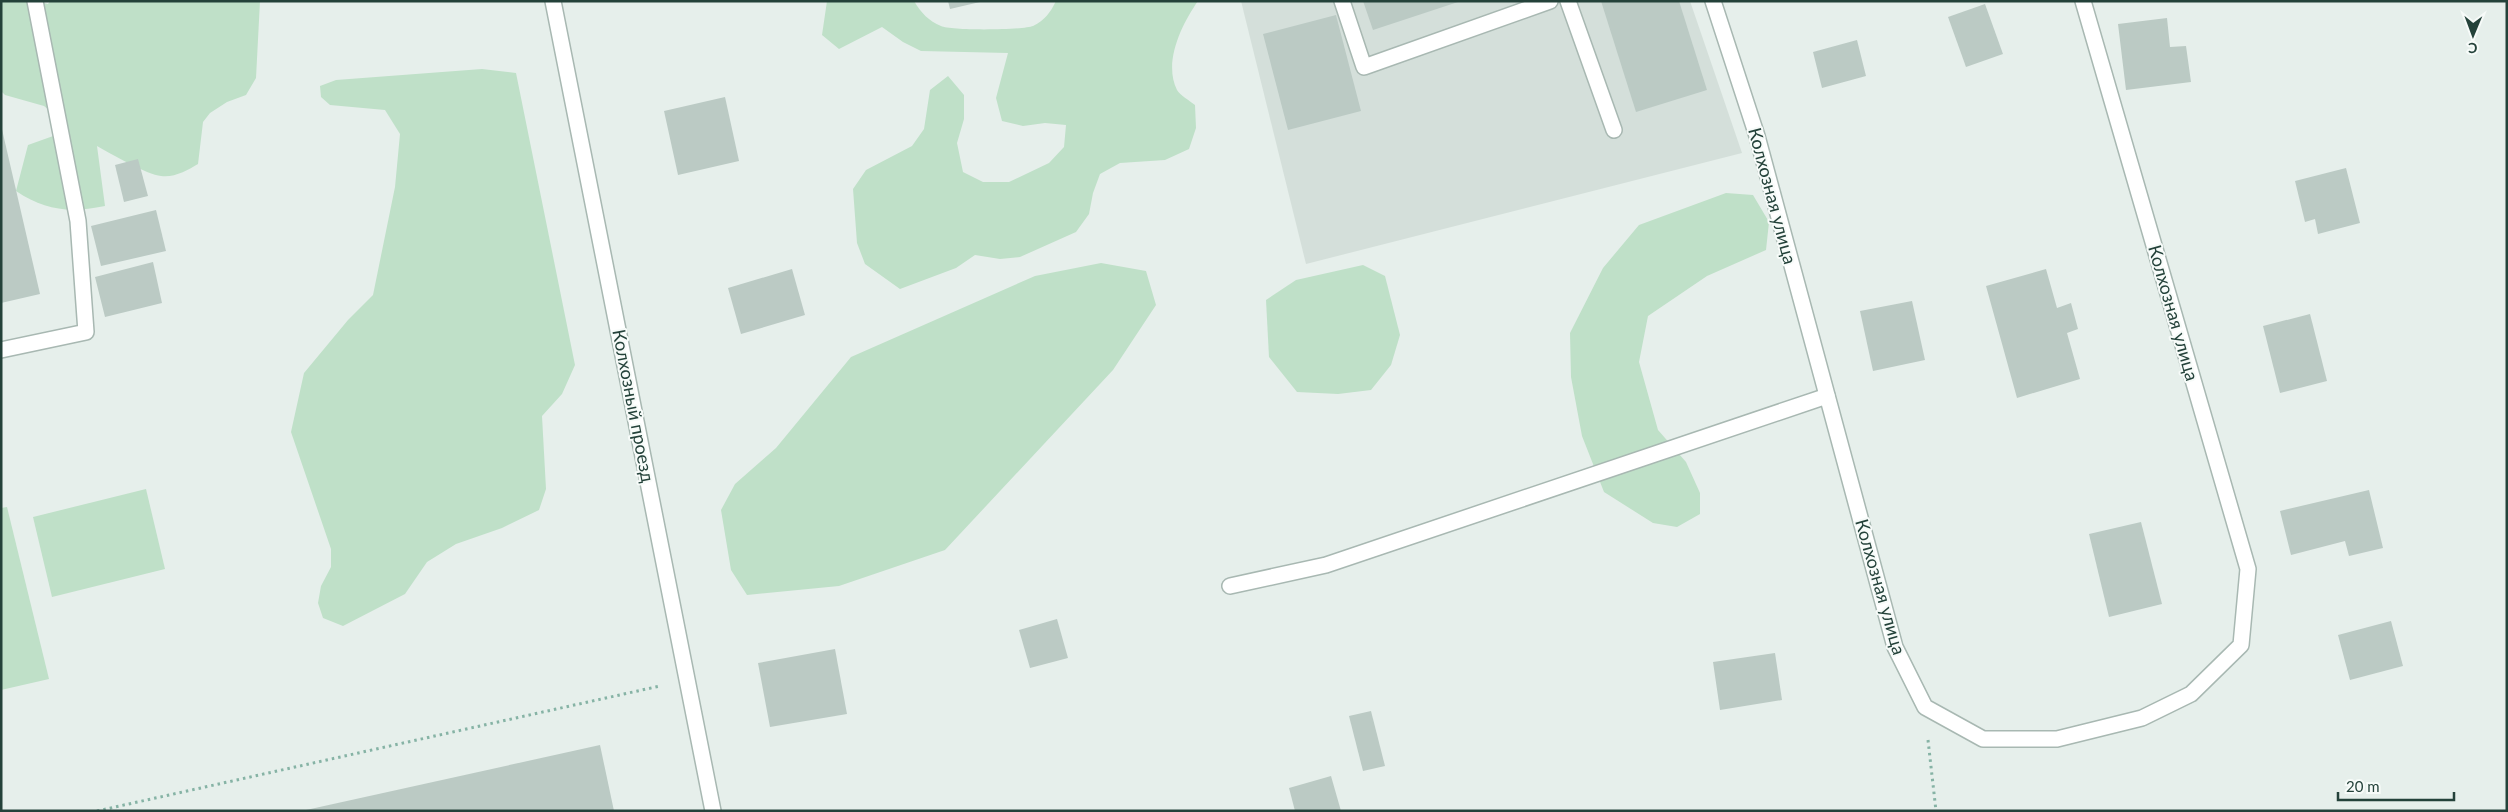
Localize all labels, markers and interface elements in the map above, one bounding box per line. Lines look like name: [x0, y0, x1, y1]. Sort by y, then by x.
north arrow: [2448, 10, 2498, 60]
text: С: [2467, 40, 2478, 57]
street label: Колхозная улица: [1744, 125, 1802, 266]
street label: Колхозная улица: [2144, 242, 2204, 383]
street label: Колхозный проезд: [608, 327, 660, 484]
street label: Колхозная улица: [1851, 516, 1911, 657]
scale bar: [2338, 770, 2454, 802]
text: 20 m: [2346, 777, 2380, 795]

